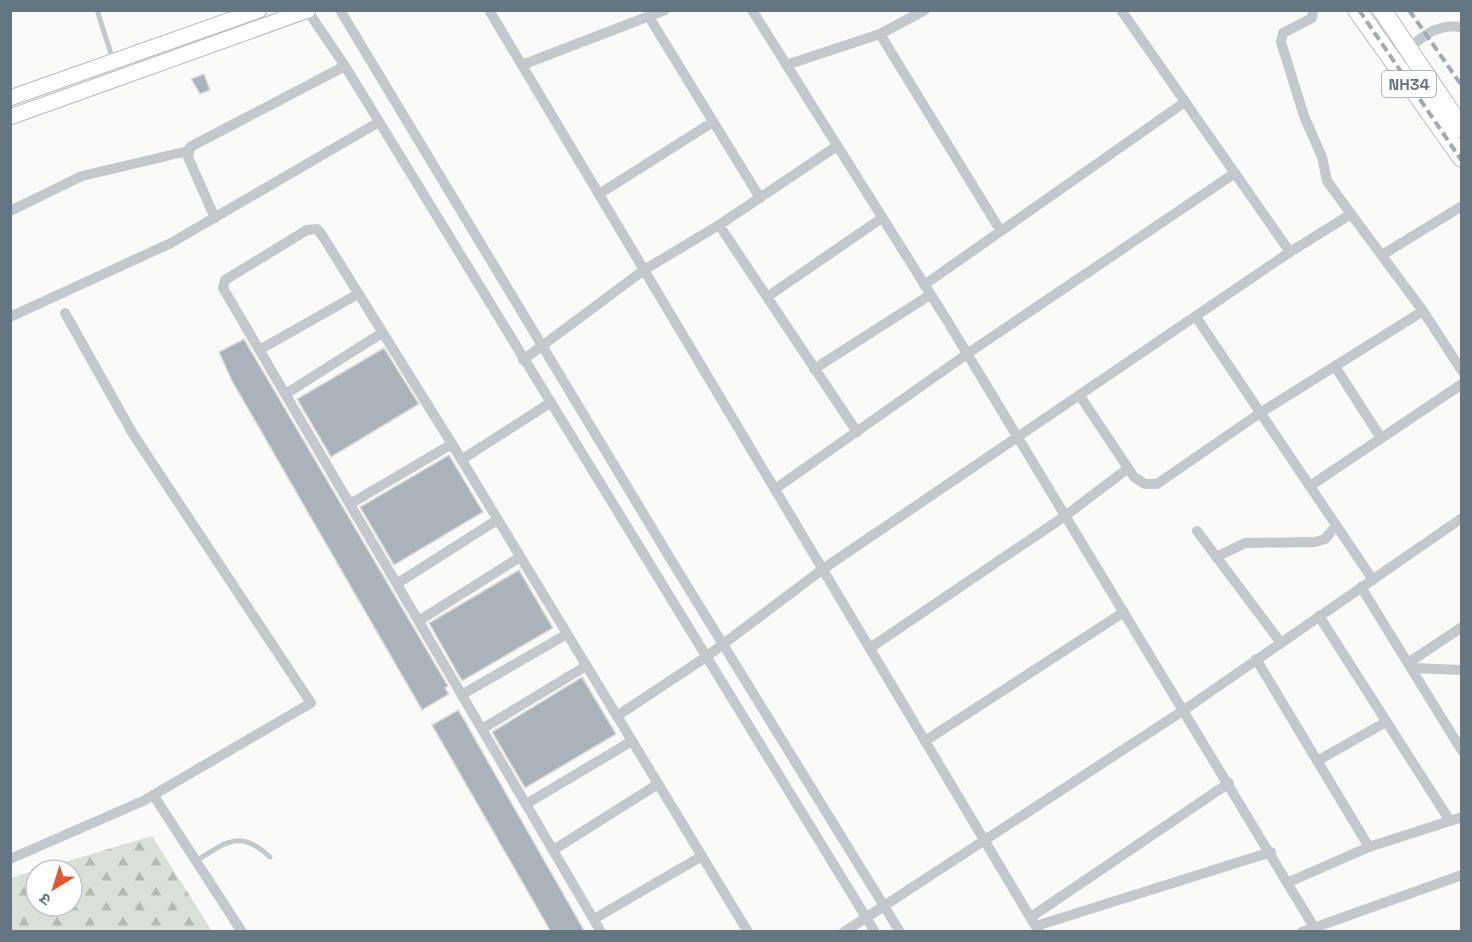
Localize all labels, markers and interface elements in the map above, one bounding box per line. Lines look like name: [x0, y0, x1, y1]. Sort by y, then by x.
road number: NH34: [1382, 71, 1436, 97]
north arrow: [24, 858, 84, 918]
text: उ: [34, 888, 55, 911]

